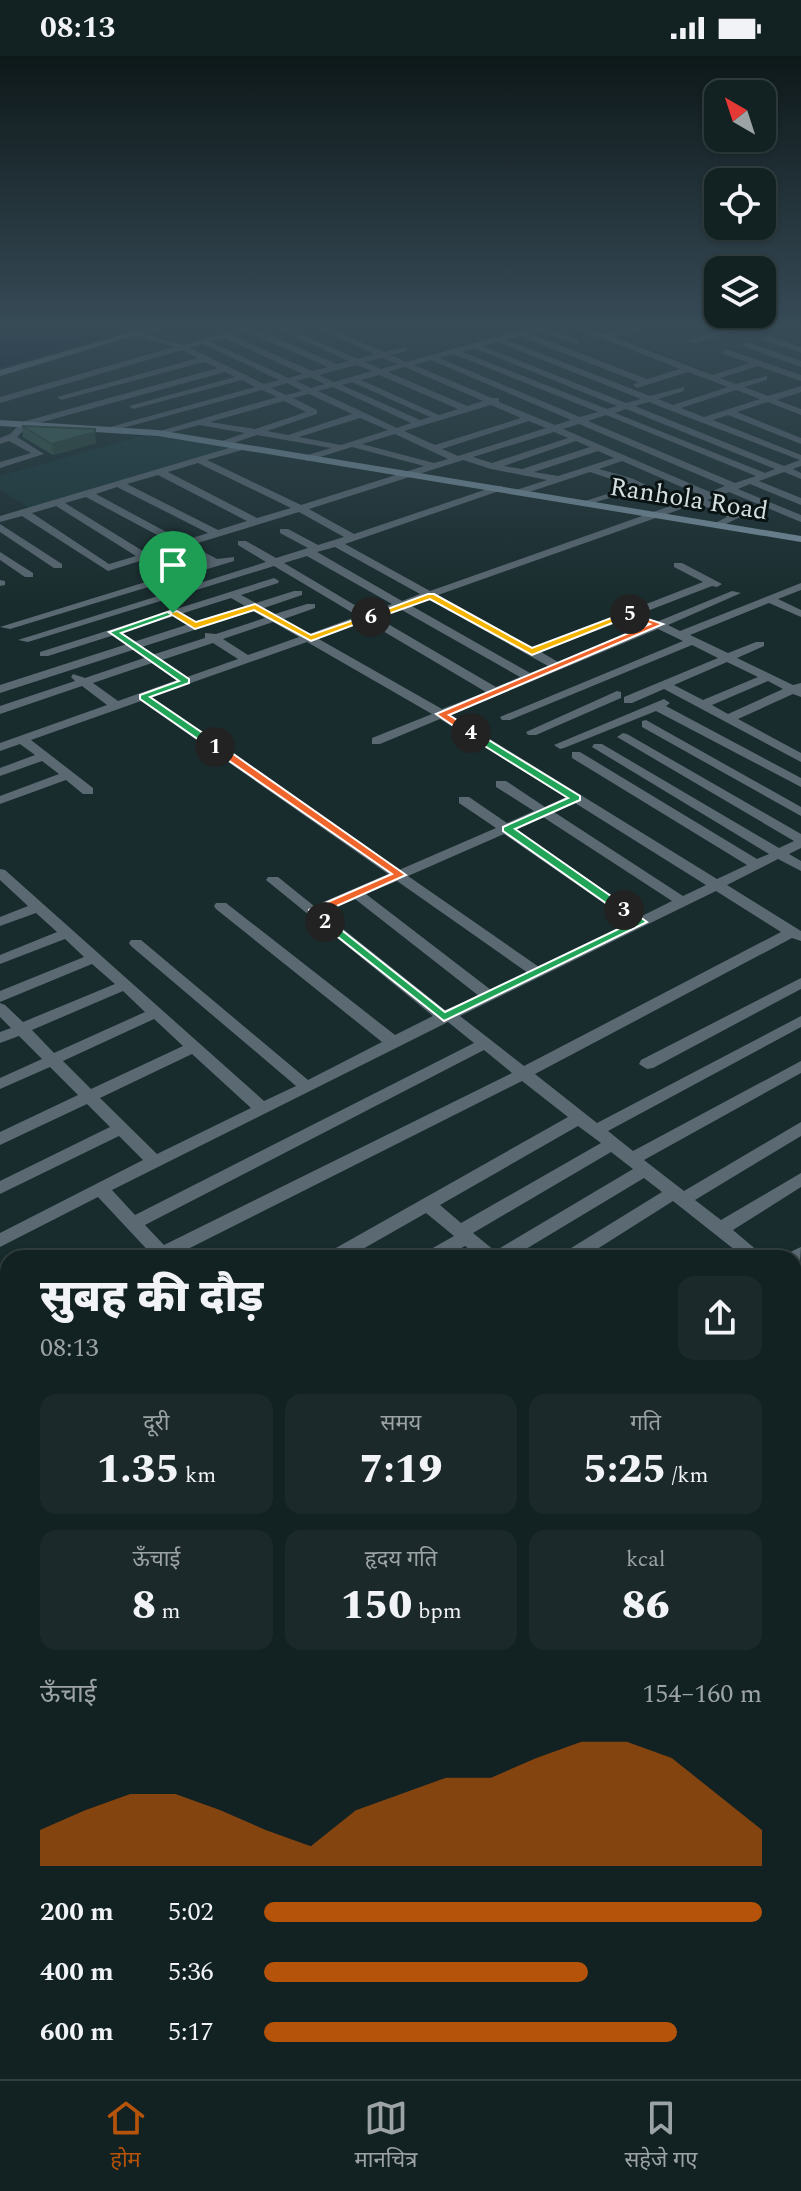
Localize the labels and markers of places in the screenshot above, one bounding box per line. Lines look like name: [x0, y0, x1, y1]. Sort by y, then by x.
pin: [139, 531, 207, 613]
pin: 5: [610, 594, 650, 634]
pin: 6: [351, 597, 391, 637]
pin: 4: [451, 713, 491, 753]
pin: 1: [195, 727, 235, 767]
pin: 3: [604, 890, 644, 930]
pin: 2: [305, 902, 345, 942]

